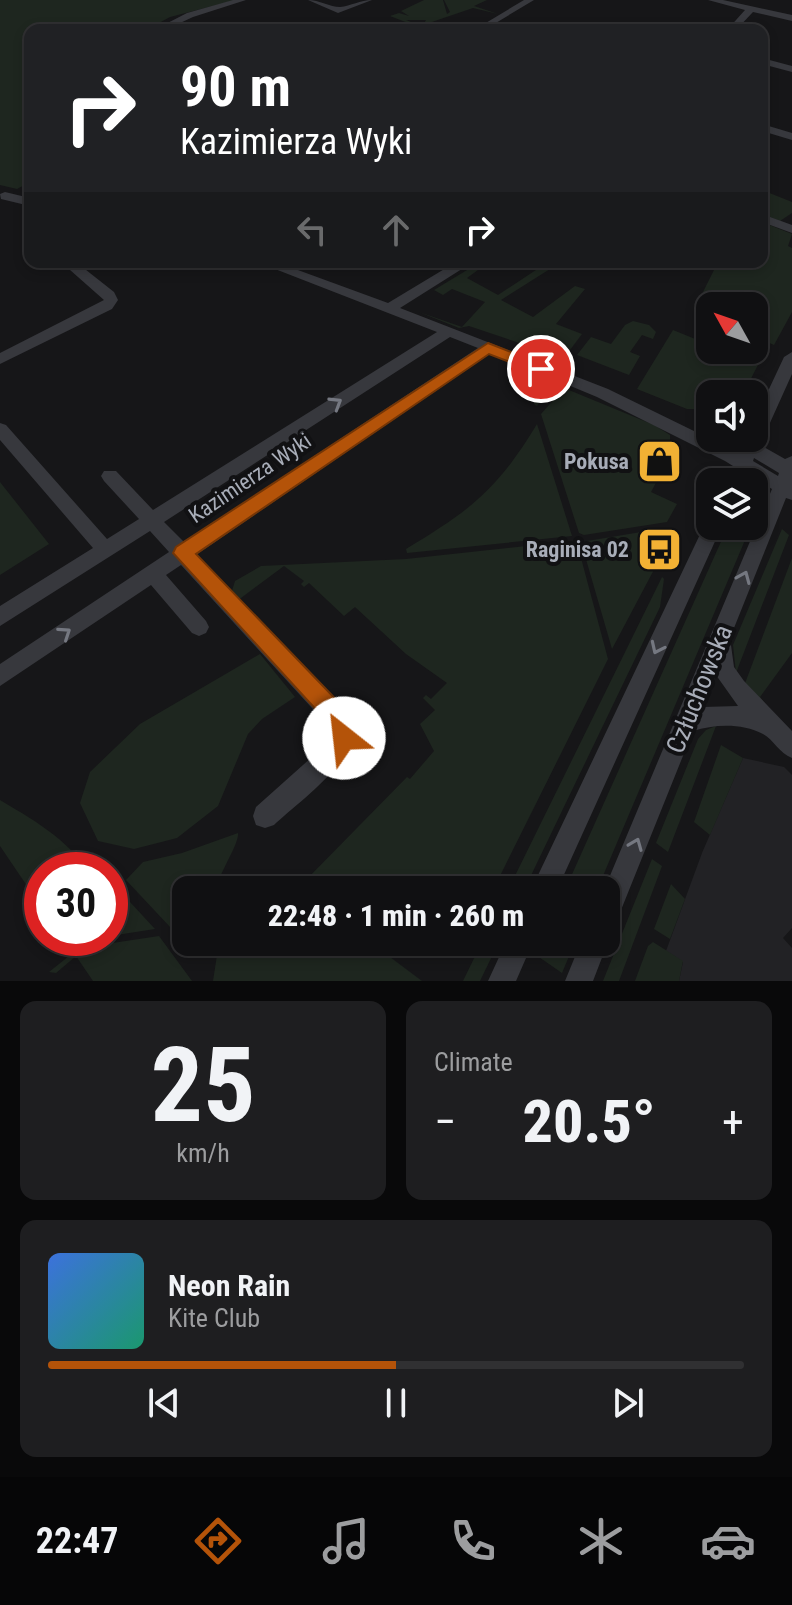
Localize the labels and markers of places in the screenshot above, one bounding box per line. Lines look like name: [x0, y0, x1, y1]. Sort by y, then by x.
pin: [507, 335, 575, 403]
shop icon: Pokusa: [636, 437, 684, 485]
place label: Pokusa: [564, 449, 629, 474]
bus stop icon: Raginisa 02: [636, 525, 684, 573]
place label: Raginisa 02: [526, 537, 629, 562]

